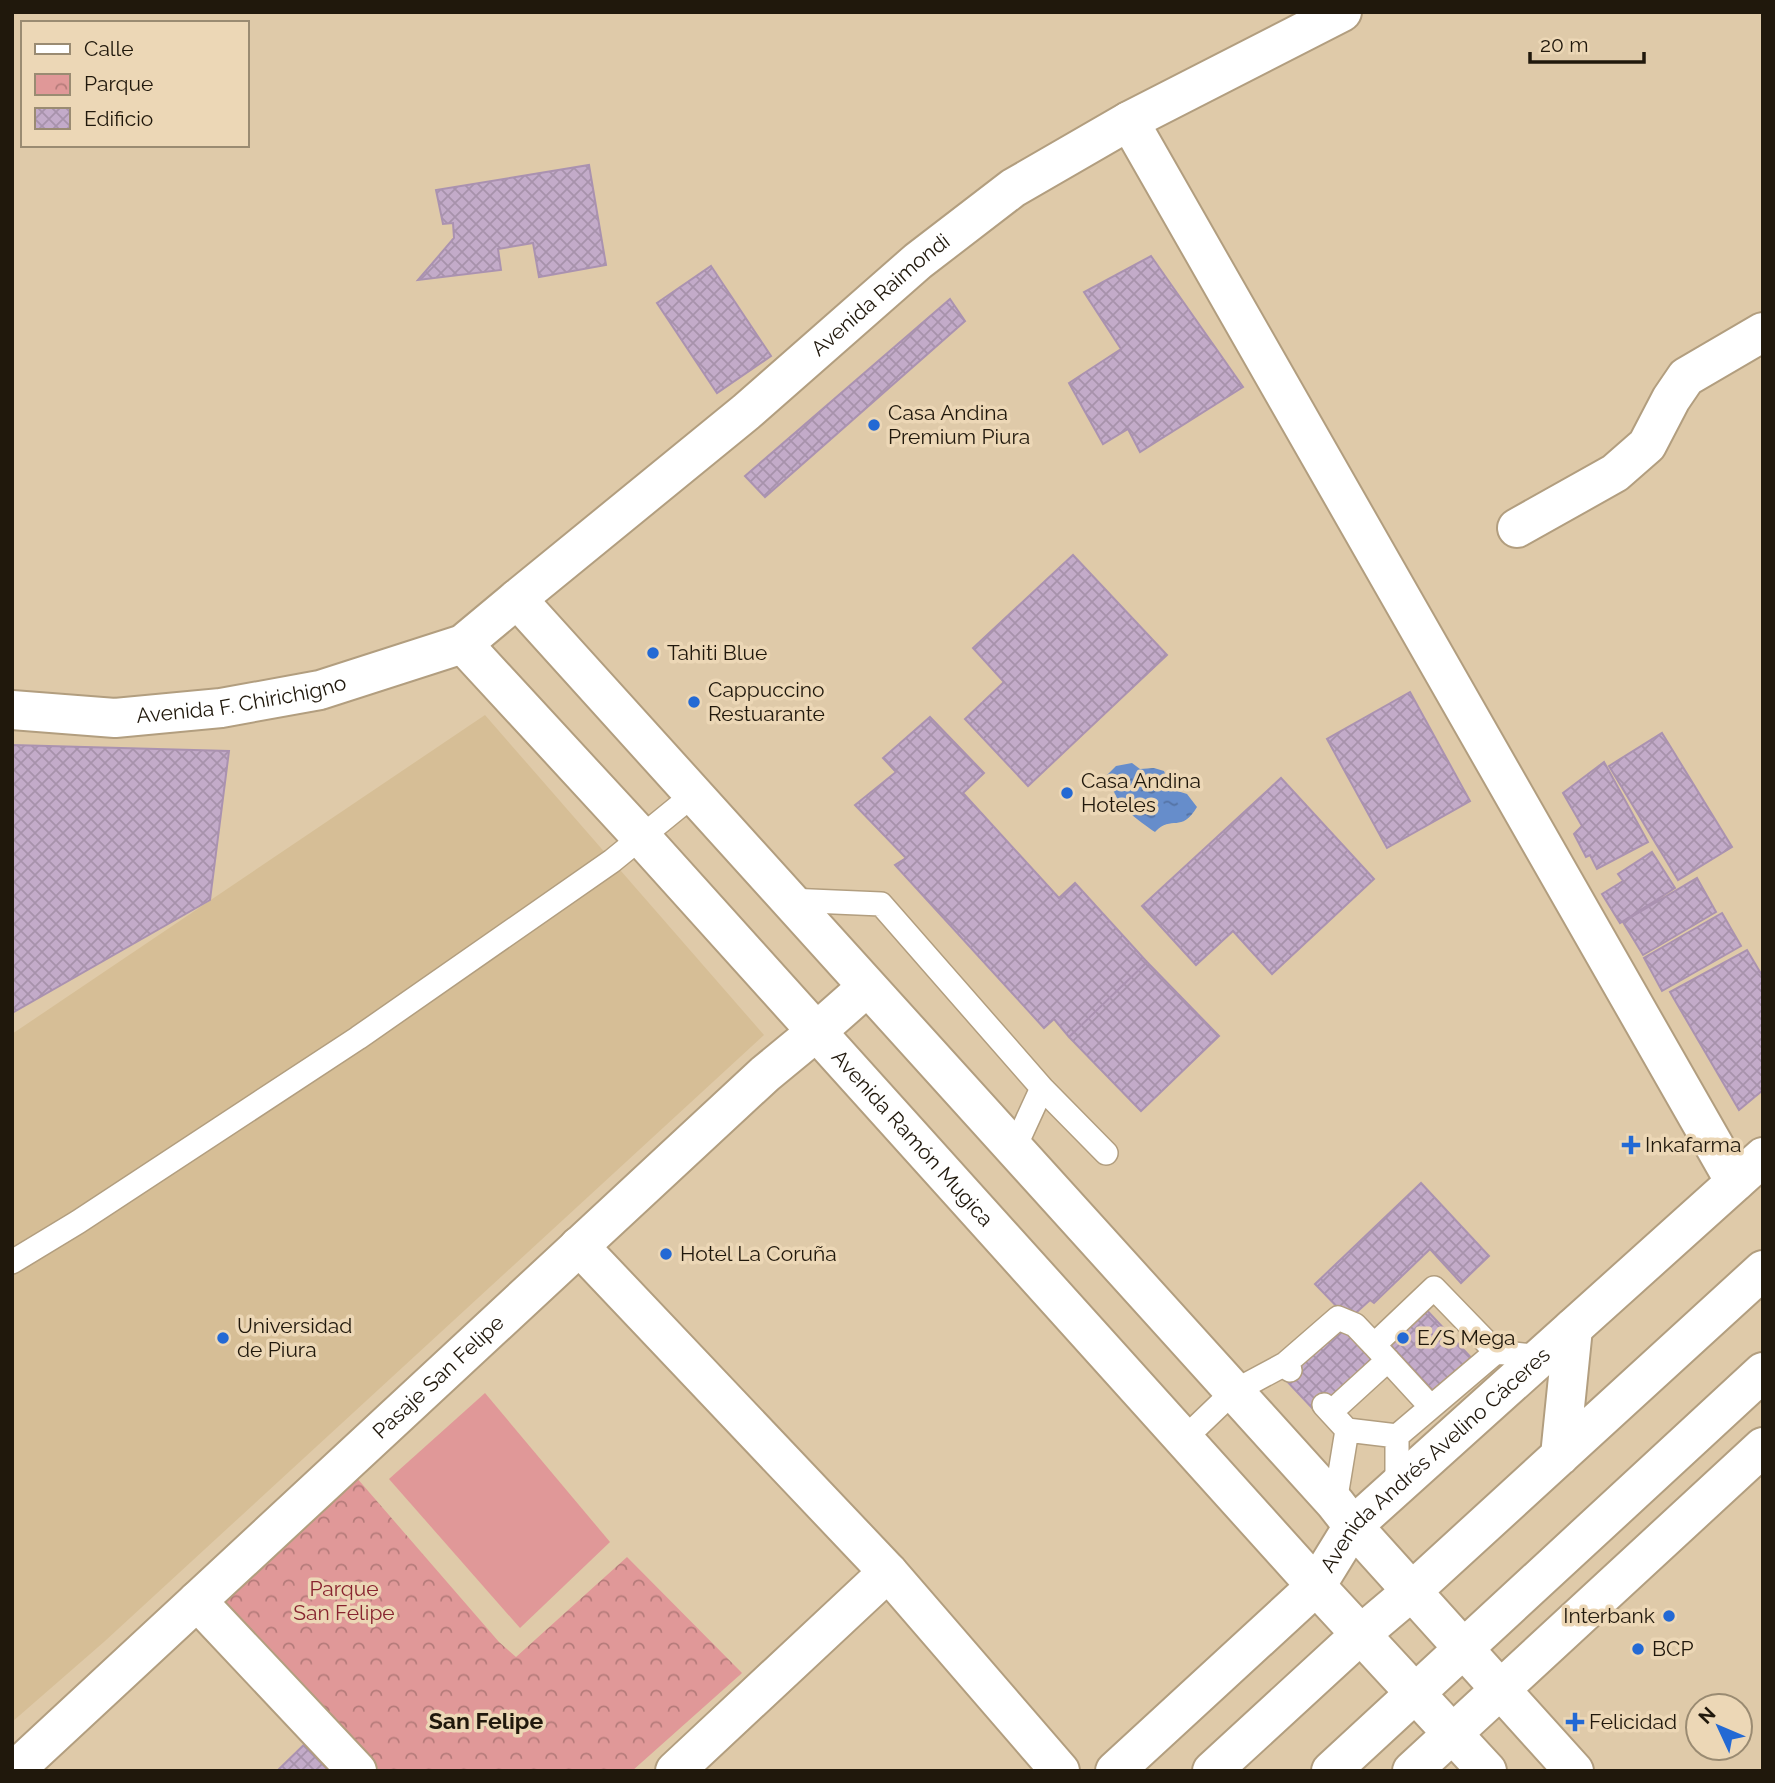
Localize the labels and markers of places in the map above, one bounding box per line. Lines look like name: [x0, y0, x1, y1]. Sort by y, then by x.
place label: Casa Andina Premium Piura: [888, 400, 1030, 449]
marker: Casa Andina Premium Piura: [866, 417, 882, 433]
place label: Tahiti Blue: [667, 640, 767, 665]
marker: Tahiti Blue: [645, 645, 661, 661]
place label: Cappuccino Restuarante: [708, 677, 825, 726]
marker: Cappuccino Restuarante: [686, 694, 702, 710]
place label: Casa Andina Hoteles: [1081, 768, 1201, 817]
marker: Casa Andina Hoteles: [1059, 785, 1075, 801]
place label: Inkafarma: [1645, 1132, 1741, 1157]
marker: Inkafarma: [1623, 1137, 1639, 1153]
place label: Hotel La Coruña: [680, 1241, 837, 1266]
marker: Hotel La Coruña: [658, 1246, 674, 1262]
place label: Universidad de Piura: [237, 1313, 352, 1362]
place label: E/S Mega: [1417, 1325, 1516, 1350]
marker: Universidad de Piura: [215, 1330, 231, 1346]
marker: E/S Mega: [1395, 1330, 1411, 1346]
place label: Interbank: [1563, 1603, 1655, 1628]
marker: Interbank: [1661, 1608, 1677, 1624]
place label: BCP: [1652, 1636, 1693, 1661]
marker: BCP: [1630, 1641, 1646, 1657]
place label: Felicidad: [1589, 1709, 1677, 1734]
marker: Felicidad: [1567, 1714, 1583, 1730]

